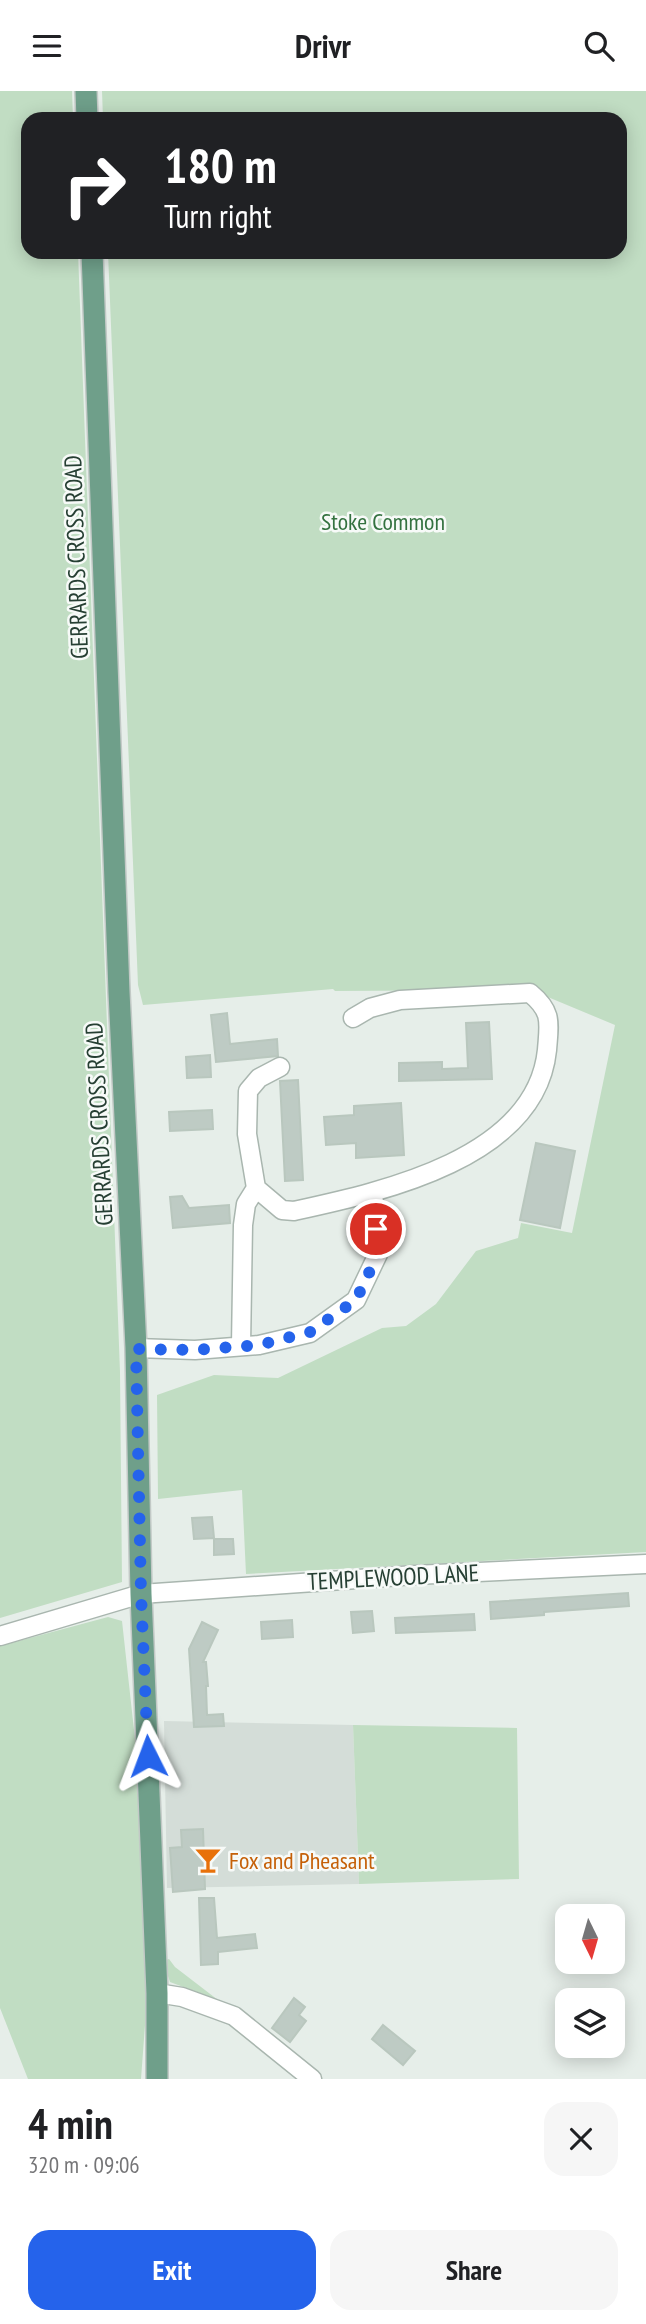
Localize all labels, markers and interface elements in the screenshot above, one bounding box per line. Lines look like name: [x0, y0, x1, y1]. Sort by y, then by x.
text: Drivr: [295, 25, 351, 67]
icon: menu: [28, 27, 66, 65]
icon: search: [580, 27, 618, 65]
text: 180 m: [164, 133, 277, 197]
icon: right: [49, 140, 140, 231]
text: Turn right: [164, 195, 272, 237]
street label: GERRARDS CROSS ROAD: [57, 455, 95, 659]
park label: Stoke Common: [321, 506, 445, 537]
street label: GERRARDS CROSS ROAD: [78, 1022, 120, 1226]
pin: [346, 1199, 406, 1259]
icon: arrive: [357, 1210, 395, 1248]
street label: TEMPLEWOOD LANE: [306, 1557, 480, 1597]
position arrow: [111, 1719, 185, 1793]
bar icon: Fox and Pheasant: [193, 1845, 223, 1875]
place label: Fox and Pheasant: [229, 1845, 375, 1876]
north arrow: [555, 1904, 625, 1974]
map controls: [555, 1904, 625, 2058]
button: layers: [555, 1988, 625, 2058]
text: 4 min: [28, 2096, 113, 2151]
button: close: [544, 2102, 618, 2176]
text: 320 m · 09:06: [28, 2150, 140, 2179]
button: Exit: [28, 2230, 316, 2310]
button: Share: [330, 2230, 618, 2310]

